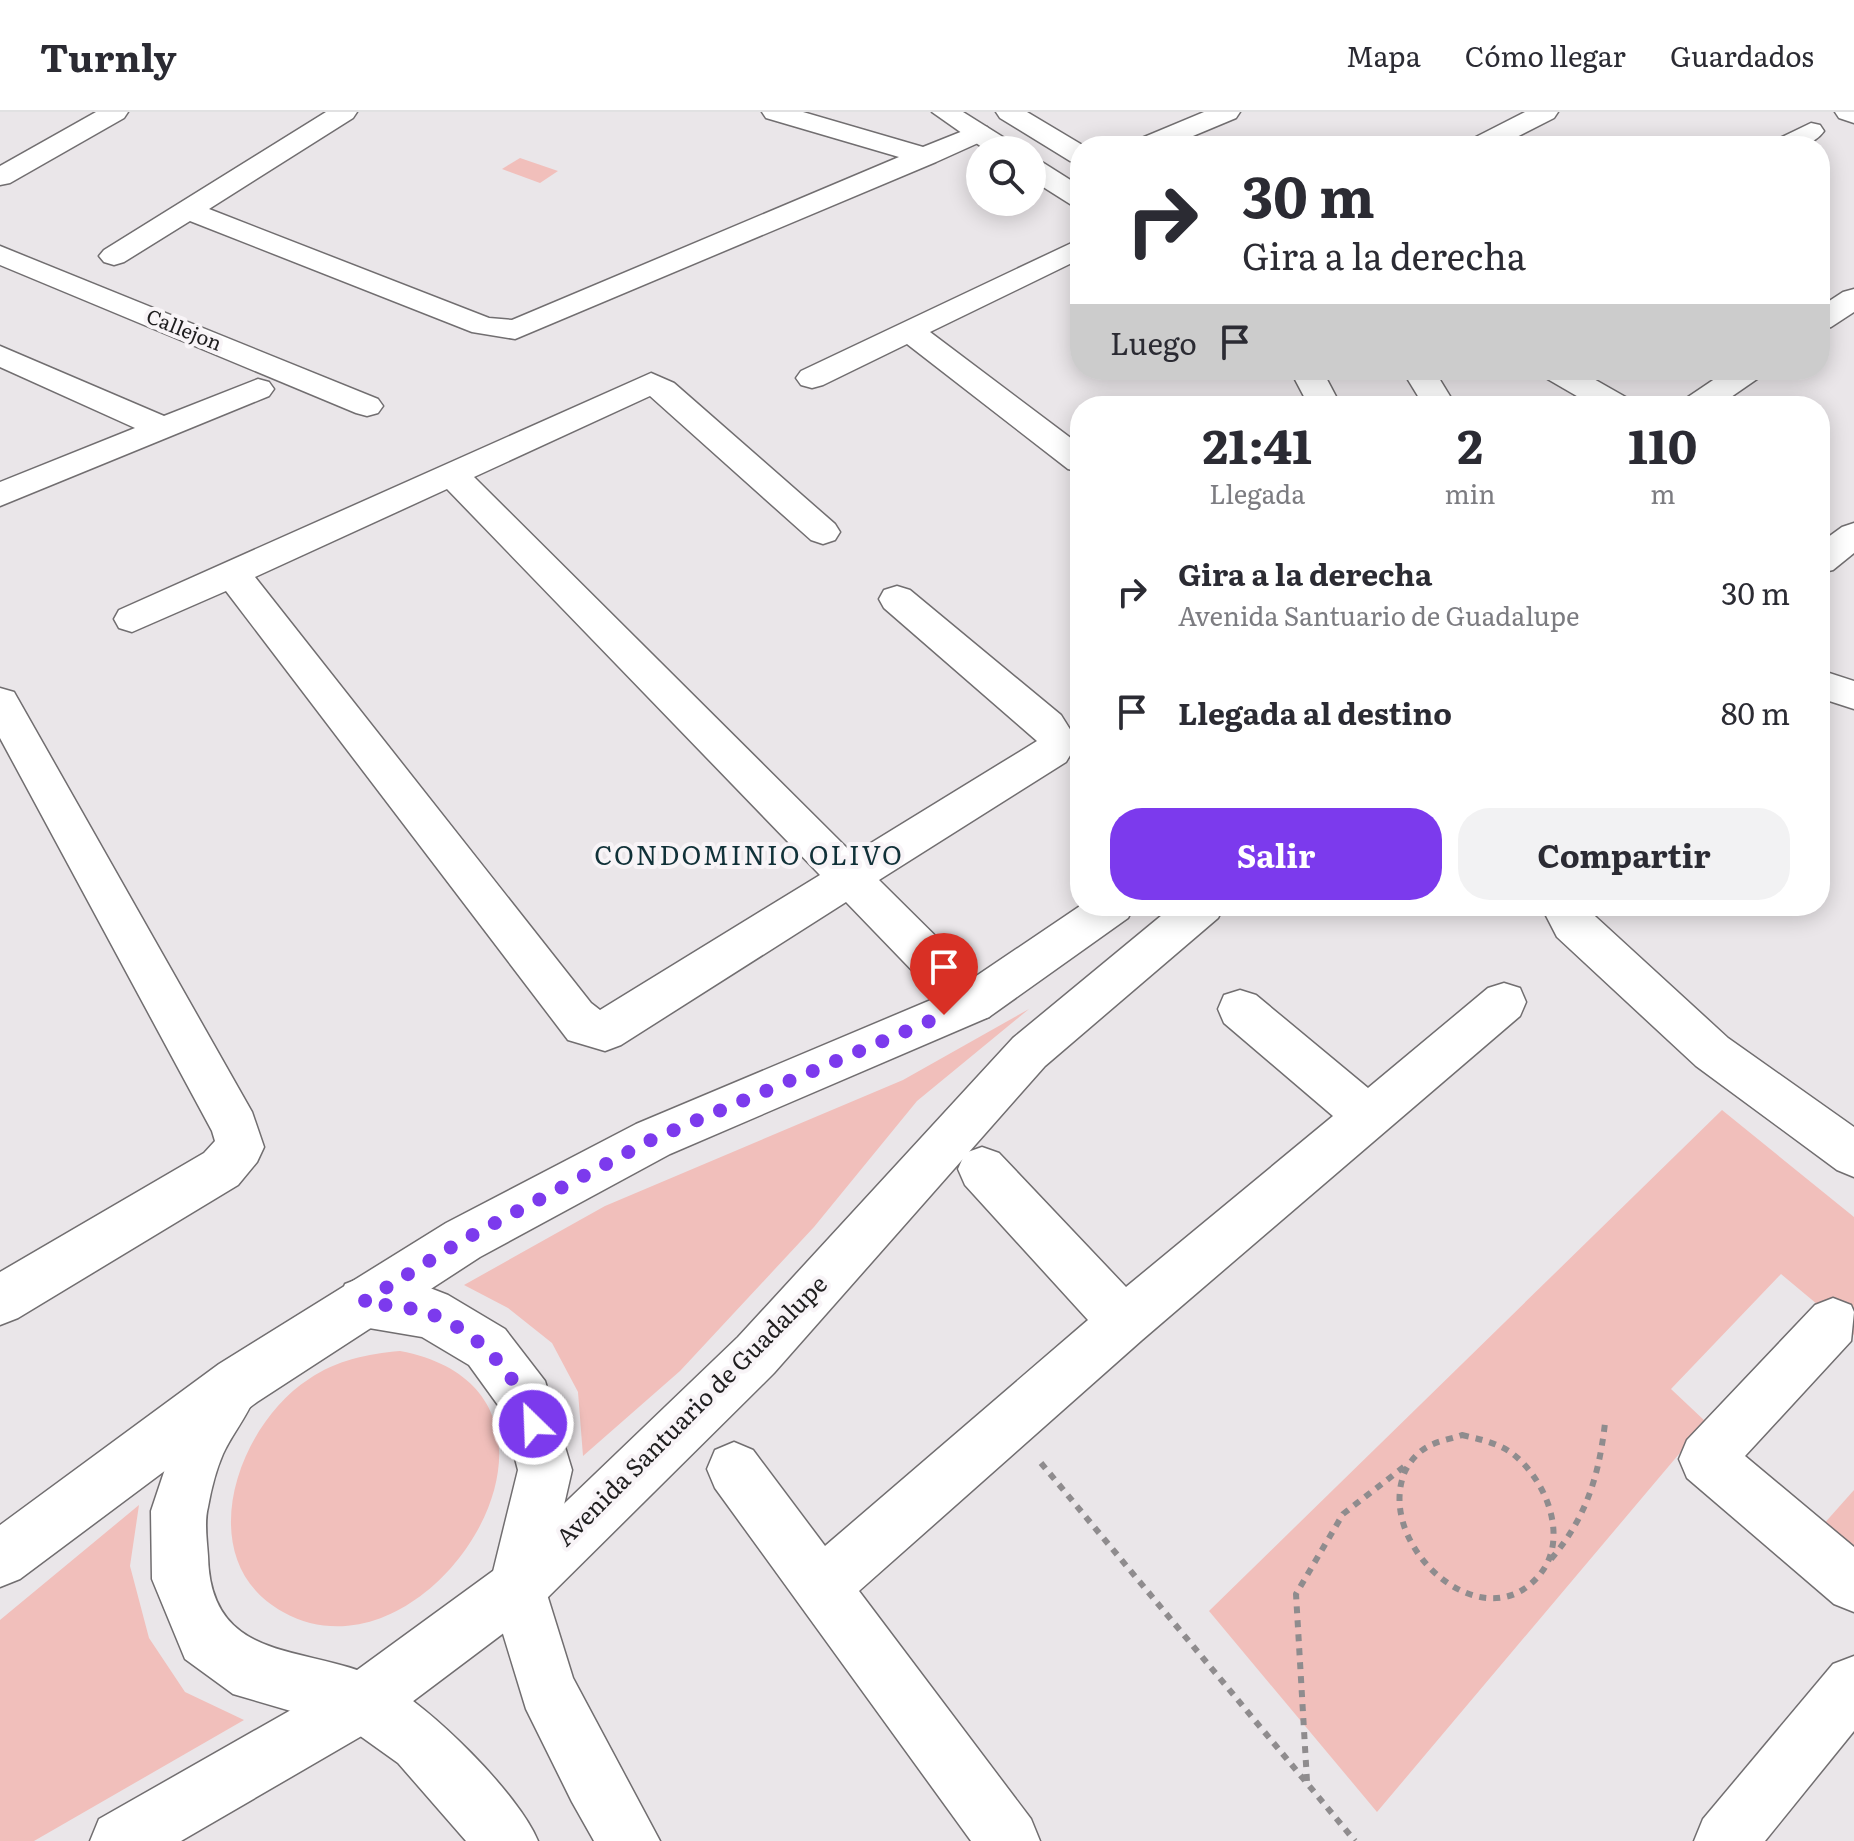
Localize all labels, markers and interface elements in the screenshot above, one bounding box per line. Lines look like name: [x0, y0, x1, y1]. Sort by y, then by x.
text: Turnly: [40, 27, 177, 84]
text: Mapa: [1346, 34, 1421, 76]
text: Cómo llegar: [1465, 34, 1626, 76]
text: Guardados: [1670, 34, 1814, 76]
map controls: [966, 136, 1046, 216]
button: search: [966, 136, 1046, 216]
text: 30 m: [1242, 152, 1375, 235]
icon: right: [1110, 168, 1214, 272]
text: Gira a la derecha: [1242, 228, 1526, 281]
street label: Callejon: [142, 299, 227, 357]
text: Luego: [1110, 320, 1197, 364]
icon: arrive: [1213, 320, 1257, 364]
text: 21:41: [1203, 408, 1312, 479]
text: 2: [1457, 408, 1483, 479]
text: 110: [1628, 408, 1697, 479]
text: Llegada: [1209, 473, 1305, 512]
text: min: [1444, 473, 1496, 512]
text: m: [1650, 473, 1675, 512]
text: Gira a la derecha: [1178, 551, 1432, 595]
icon: right: [1110, 570, 1154, 614]
text: 30 m: [1721, 570, 1790, 614]
text: Avenida Santuario de Guadalupe: [1178, 595, 1580, 634]
icon: arrive: [1110, 690, 1154, 734]
text: Llegada al destino: [1178, 690, 1452, 734]
text: 80 m: [1721, 690, 1790, 734]
button: Salir: [1110, 808, 1442, 900]
button: Compartir: [1458, 808, 1790, 900]
district label: CONDOMINIO OLIVO: [594, 834, 904, 873]
pin: [910, 933, 978, 1015]
icon: arrive: [922, 945, 966, 989]
street label: Avenida Santuario de Guadalupe: [547, 1266, 834, 1553]
position arrow: [491, 1382, 575, 1466]

